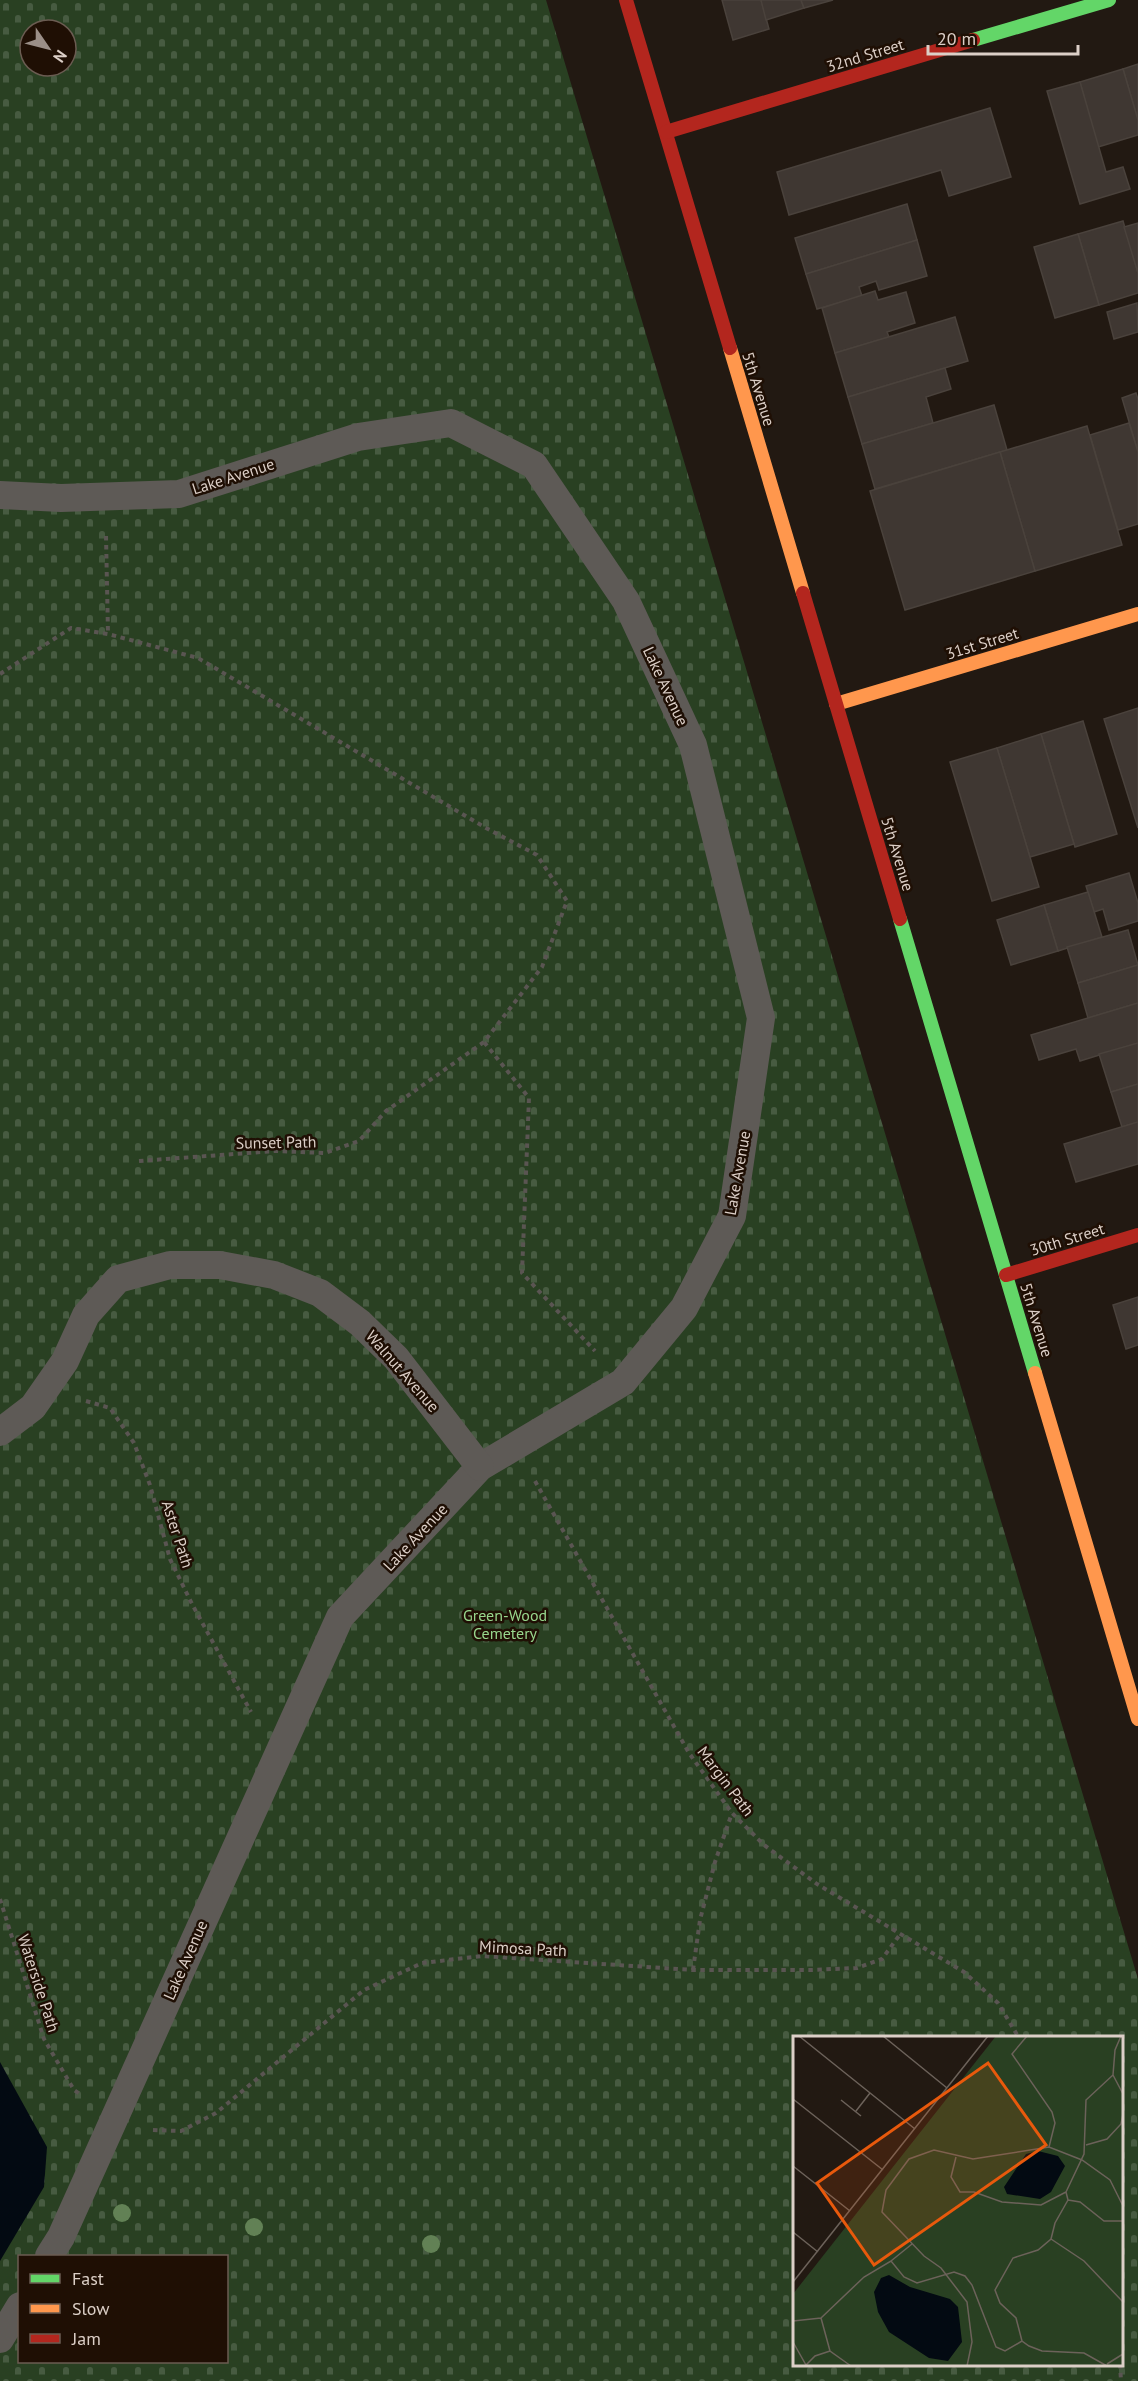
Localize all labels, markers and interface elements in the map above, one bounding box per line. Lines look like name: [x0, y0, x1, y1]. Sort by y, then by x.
north arrow: [18, 18, 78, 78]
scale bar: [928, 18, 1078, 56]
text: 20 m: [937, 27, 976, 50]
street label: 32nd Street: [824, 34, 907, 76]
text: N: [49, 47, 71, 67]
street label: 5th Avenue: [738, 349, 780, 429]
street label: Lake Avenue: [189, 453, 277, 499]
street label: 31st Street: [943, 622, 1021, 663]
street label: Lake Avenue: [639, 643, 693, 729]
street label: 5th Avenue: [877, 814, 919, 894]
street label: Lake Avenue: [720, 1129, 754, 1217]
street label: Sunset Path: [235, 1131, 317, 1153]
street label: 30th Street: [1027, 1218, 1107, 1260]
street label: 5th Avenue: [1016, 1280, 1058, 1360]
street label: Walnut Avenue: [362, 1326, 444, 1416]
street label: Aster Path: [158, 1498, 198, 1570]
street label: Lake Avenue: [379, 1499, 451, 1575]
park label: Green-Wood Cemetery: [463, 1605, 547, 1643]
street label: Margin Path: [693, 1742, 759, 1820]
street label: Lake Avenue: [159, 1917, 211, 2003]
street label: Waterside Path: [14, 1931, 64, 2035]
street label: Mimosa Path: [479, 1936, 567, 1960]
inset map: [793, 2036, 1123, 2366]
legend: [18, 2255, 228, 2363]
text: Fast: [72, 2267, 104, 2290]
text: Slow: [72, 2297, 110, 2320]
text: Jam: [71, 2327, 101, 2350]

